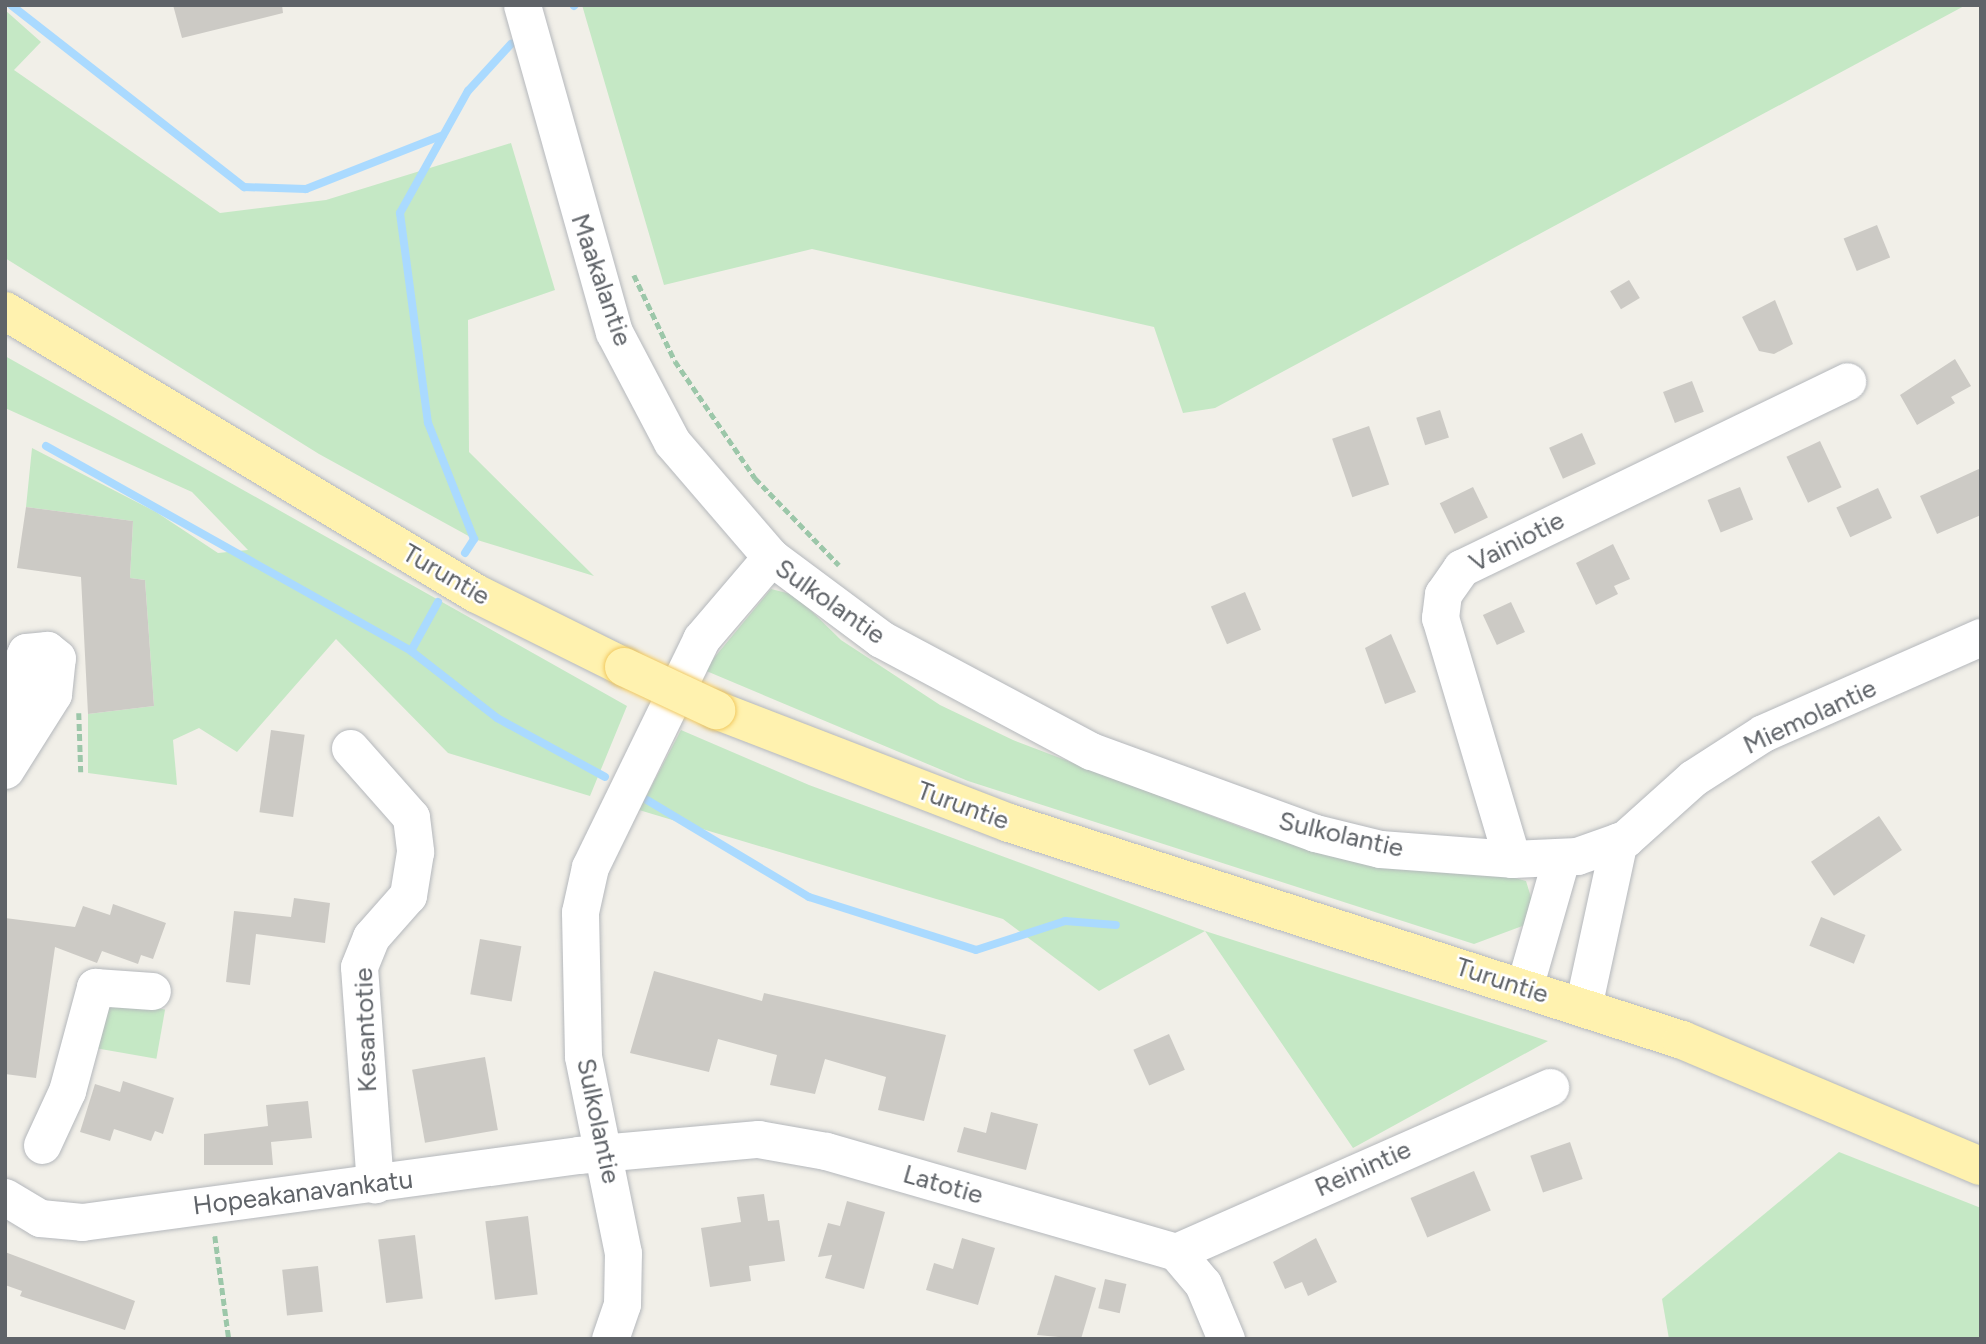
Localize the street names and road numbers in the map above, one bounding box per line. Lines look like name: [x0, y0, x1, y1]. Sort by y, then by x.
street label: Maakalantie: [564, 210, 638, 350]
street label: Vainiotie: [1465, 505, 1569, 579]
street label: Turuntie: [397, 538, 495, 612]
street label: Sulkolantie: [769, 553, 891, 651]
street label: Miemolantie: [1739, 673, 1881, 761]
street label: Turuntie: [913, 775, 1013, 837]
street label: Sulkolantie: [1276, 805, 1406, 865]
street label: Turuntie: [1452, 951, 1552, 1011]
street label: Kesantotie: [348, 967, 384, 1093]
street label: Sulkolantie: [570, 1056, 626, 1186]
street label: Reinintie: [1310, 1134, 1416, 1204]
street label: Latotie: [899, 1159, 987, 1211]
street label: Hopeakanavankatu: [191, 1164, 415, 1222]

